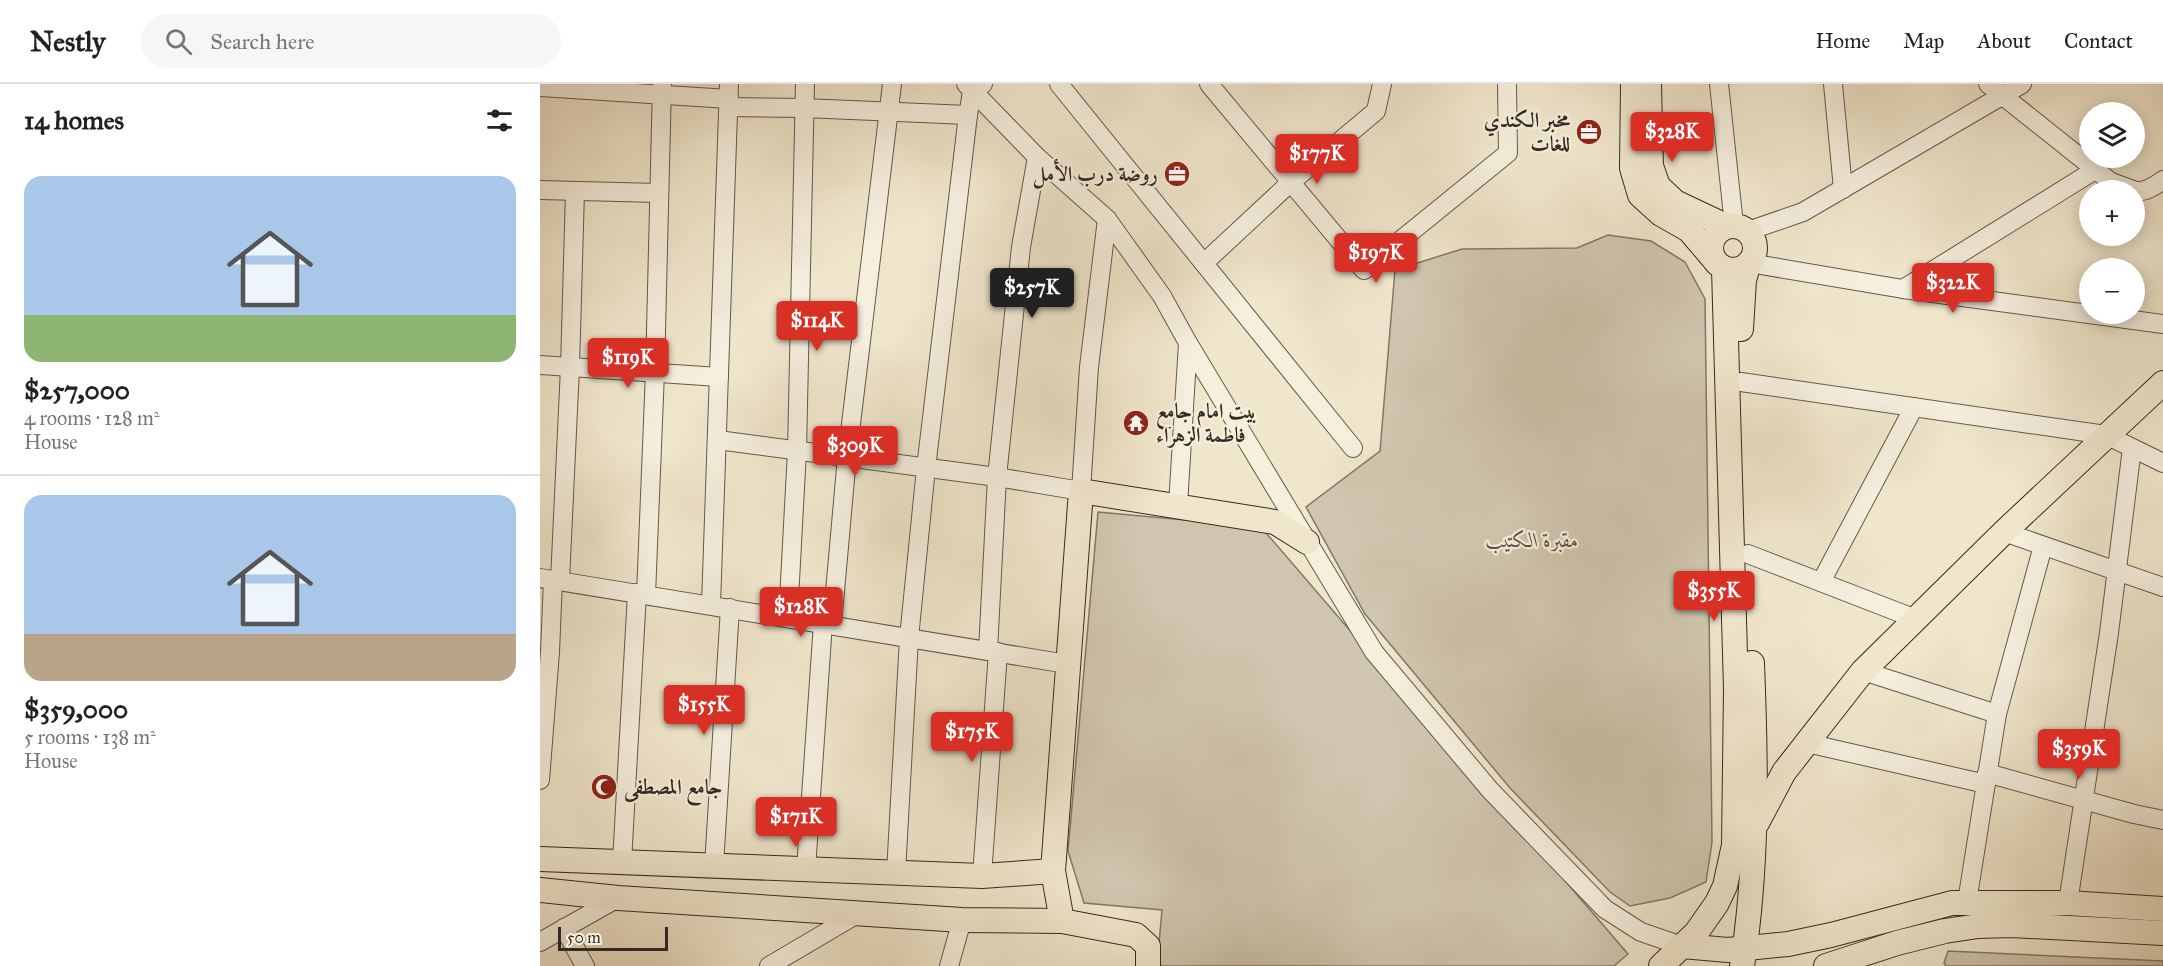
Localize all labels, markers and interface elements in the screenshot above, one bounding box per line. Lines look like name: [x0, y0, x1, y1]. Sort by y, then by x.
search box: [141, 14, 561, 68]
text: Nestly: [30, 24, 105, 59]
icon: search: [162, 25, 195, 58]
text: Search here: [210, 28, 314, 55]
text: Home: [1815, 28, 1870, 54]
text: Map: [1903, 28, 1944, 54]
text: About: [1977, 28, 2031, 54]
text: Contact: [2064, 28, 2133, 54]
map controls: [2079, 102, 2145, 324]
button: layers: [2079, 102, 2145, 168]
text: 14 homes: [24, 104, 124, 136]
icon: filters: [483, 104, 516, 137]
place label: مخبر الكندي للغات: [1484, 107, 1571, 157]
pin: $328K: [1630, 112, 1714, 163]
office icon: مخبر الكندي للغات: [1574, 117, 1604, 147]
text: $328K: [1645, 119, 1699, 143]
pin: $177K: [1275, 134, 1359, 185]
text: $177K: [1289, 141, 1345, 165]
place label: روضة درب الأمل: [1033, 158, 1158, 189]
office icon: روضة درب الأمل: [1162, 159, 1192, 189]
button: +: [2079, 180, 2145, 246]
icon: home: [216, 215, 324, 323]
pin: $197K: [1334, 233, 1418, 284]
text: $197K: [1348, 240, 1404, 264]
button: −: [2079, 258, 2145, 324]
pin: $322K: [1911, 263, 1995, 314]
pin: $257K: [990, 268, 1074, 319]
text: $322K: [1926, 270, 1980, 294]
text: $257K: [1004, 275, 1060, 299]
pin: $114K: [775, 301, 859, 352]
text: $114K: [790, 308, 844, 332]
pin: $119K: [586, 338, 670, 389]
text: $119K: [602, 345, 654, 369]
text: $257,000: [24, 374, 130, 406]
place label: بيت امام جامع فاطمة الزهراء: [1156, 398, 1257, 449]
text: 4 rooms · 128 m²: [24, 406, 160, 430]
temple icon: بيت امام جامع فاطمة الزهراء: [1121, 408, 1151, 438]
pin: $309K: [813, 426, 897, 477]
text: House: [24, 430, 78, 454]
text: $309K: [827, 433, 883, 457]
park label: مقبرة الكتيب: [1485, 527, 1579, 554]
icon: home: [216, 534, 324, 642]
pin: $355K: [1672, 571, 1756, 622]
text: $355K: [1688, 578, 1740, 602]
pin: $128K: [759, 587, 843, 638]
text: $128K: [774, 594, 828, 618]
pin: $155K: [662, 685, 746, 736]
text: $155K: [678, 692, 730, 716]
text: $359,000: [24, 693, 128, 725]
pin: $175K: [930, 712, 1014, 763]
text: $175K: [945, 719, 999, 743]
text: 5 rooms · 138 m²: [24, 725, 156, 749]
pin: $359K: [2037, 729, 2121, 780]
text: $359K: [2052, 736, 2106, 760]
text: House: [24, 749, 78, 773]
mosque icon: جامع المصطفى: [589, 772, 619, 802]
place label: جامع المصطفى: [623, 774, 723, 806]
pin: $171K: [754, 797, 838, 848]
text: $171K: [770, 804, 822, 828]
scale bar: [558, 924, 668, 952]
text: 50 m: [567, 928, 601, 947]

